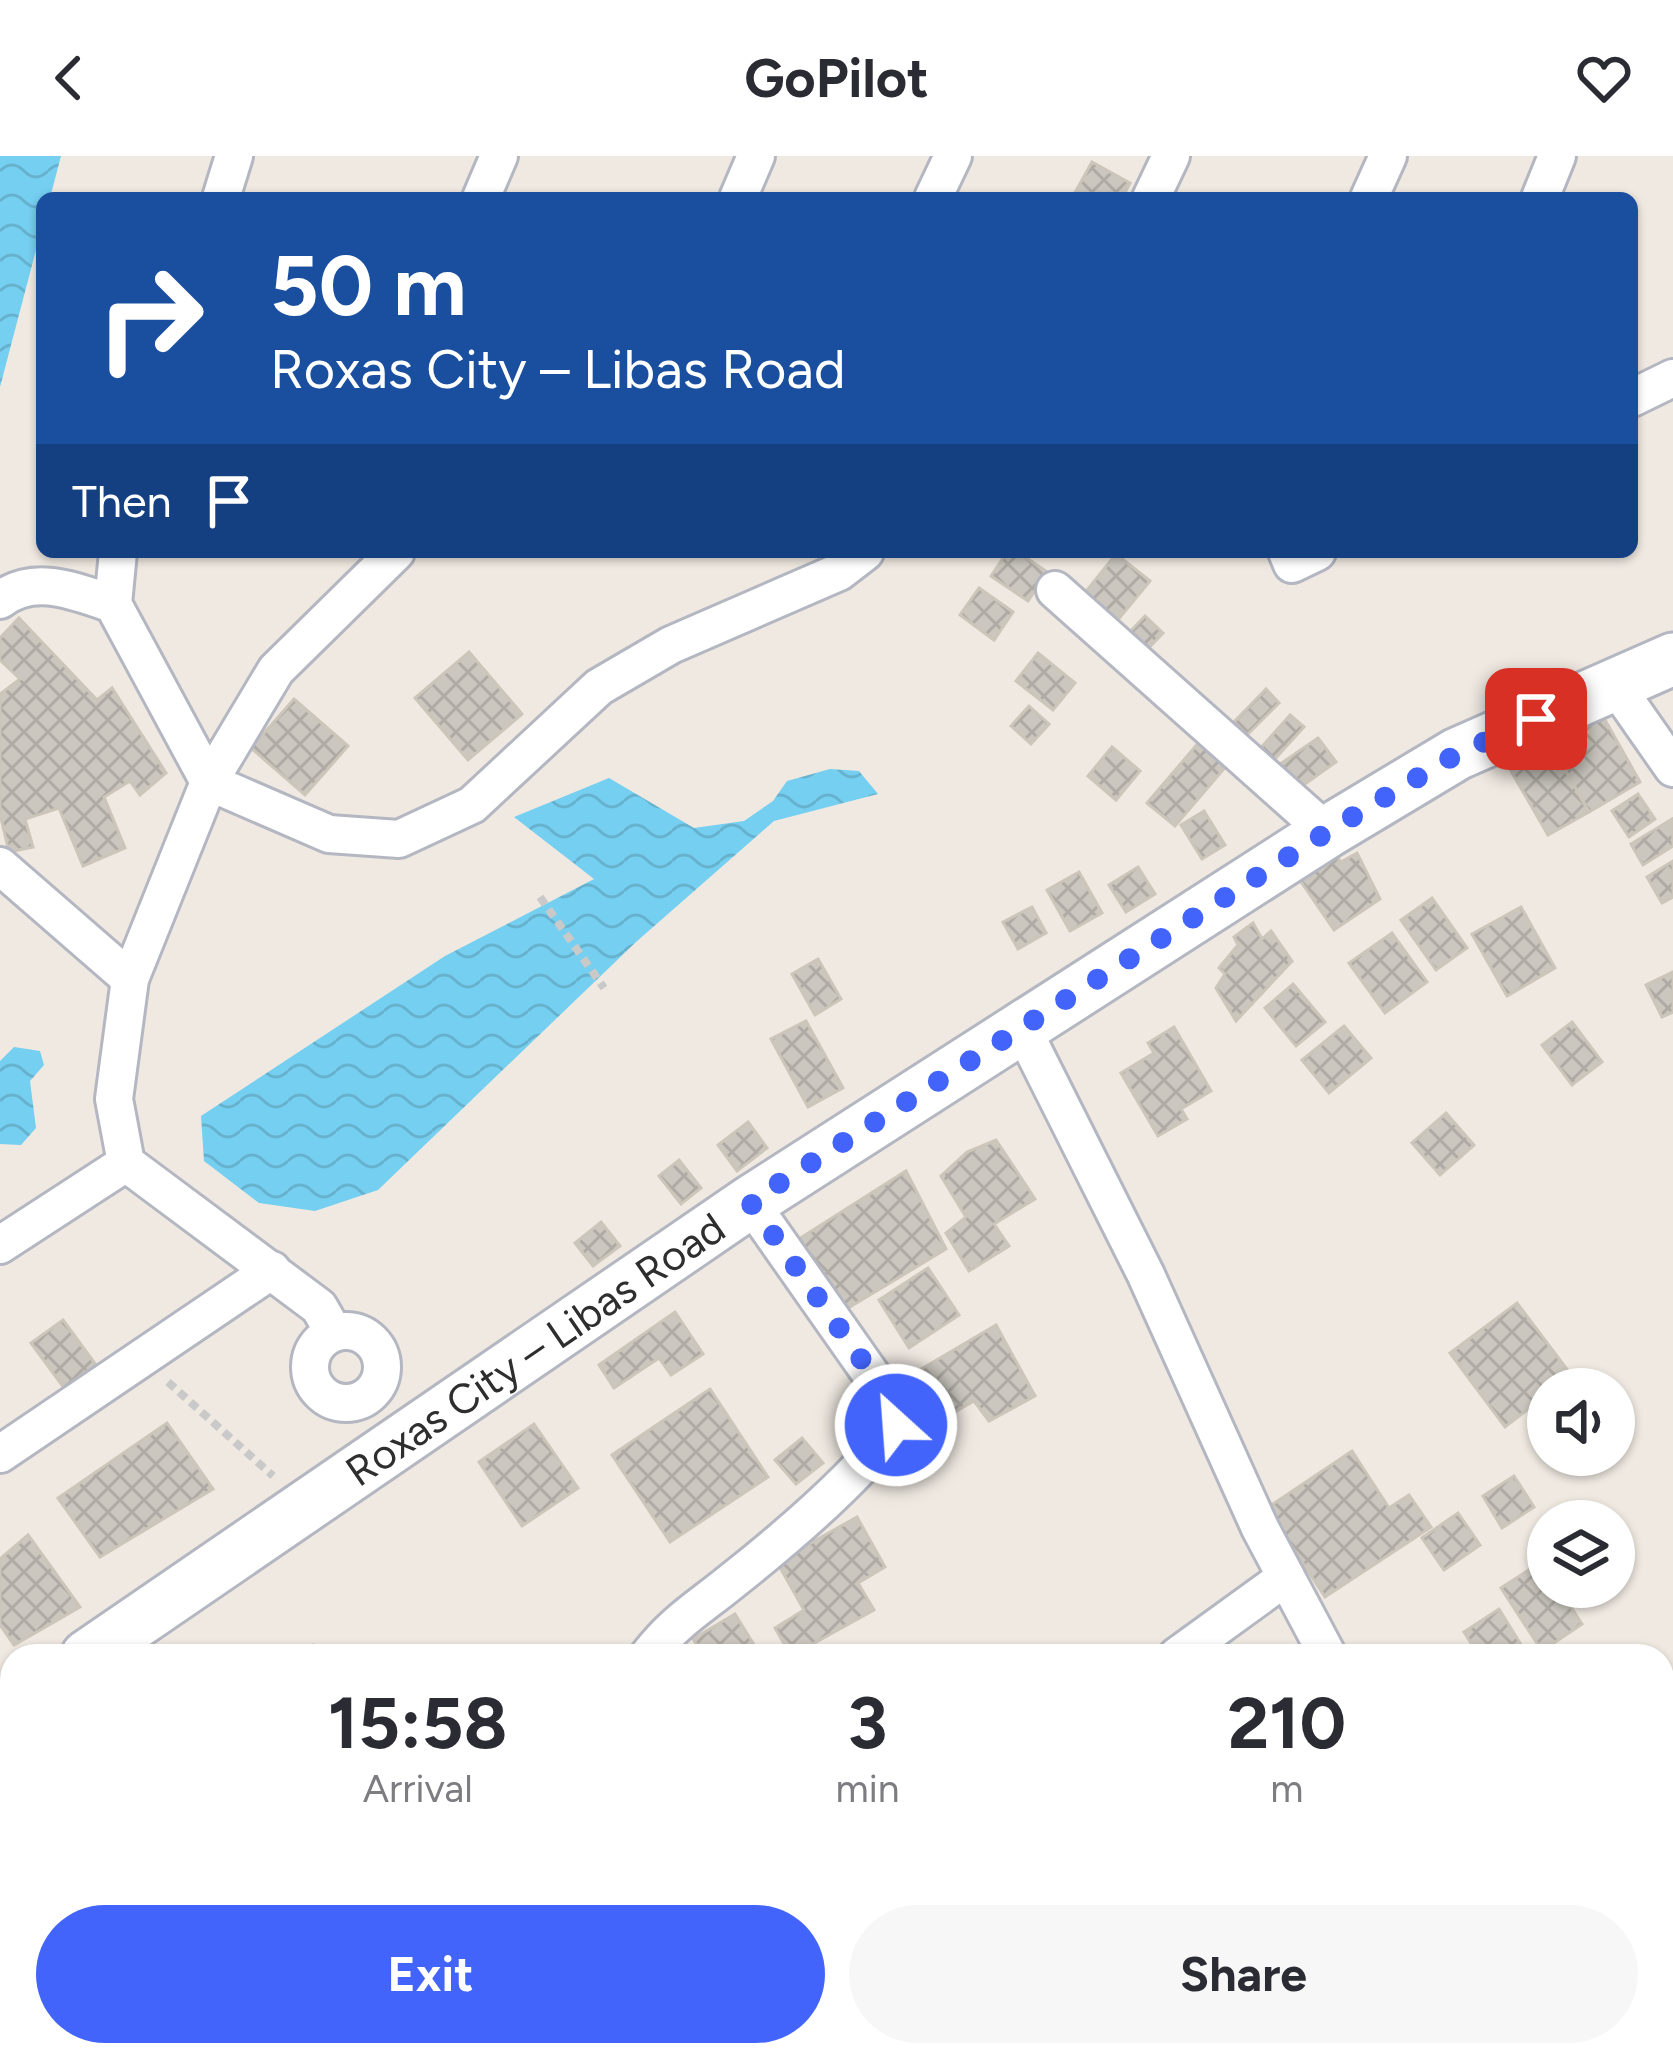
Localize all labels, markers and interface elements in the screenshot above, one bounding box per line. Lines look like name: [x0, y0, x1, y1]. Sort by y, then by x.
icon: back: [36, 45, 102, 111]
icon: heart: [1571, 45, 1637, 111]
text: GoPilot: [744, 46, 929, 111]
text: 50 m: [270, 235, 466, 336]
icon: right: [72, 240, 228, 396]
text: Roxas City – Libas Road: [270, 337, 846, 402]
icon: arrive: [196, 468, 262, 534]
text: Then: [72, 474, 172, 528]
pin: [1485, 668, 1587, 770]
icon: arrive: [1503, 686, 1569, 752]
street label: Roxas City – Libas Road: [336, 1202, 734, 1497]
position arrow: [833, 1362, 959, 1488]
map controls: [1527, 1368, 1635, 1608]
button: sound: [1527, 1368, 1635, 1476]
button: layers: [1527, 1500, 1635, 1608]
text: 15:58: [328, 1680, 508, 1766]
text: 3: [847, 1680, 888, 1766]
text: 210: [1227, 1680, 1346, 1766]
text: Arrival: [363, 1765, 473, 1812]
text: min: [836, 1765, 900, 1812]
text: m: [1270, 1765, 1303, 1812]
button: Exit: [36, 1905, 825, 2043]
button: Share: [849, 1905, 1638, 2043]

